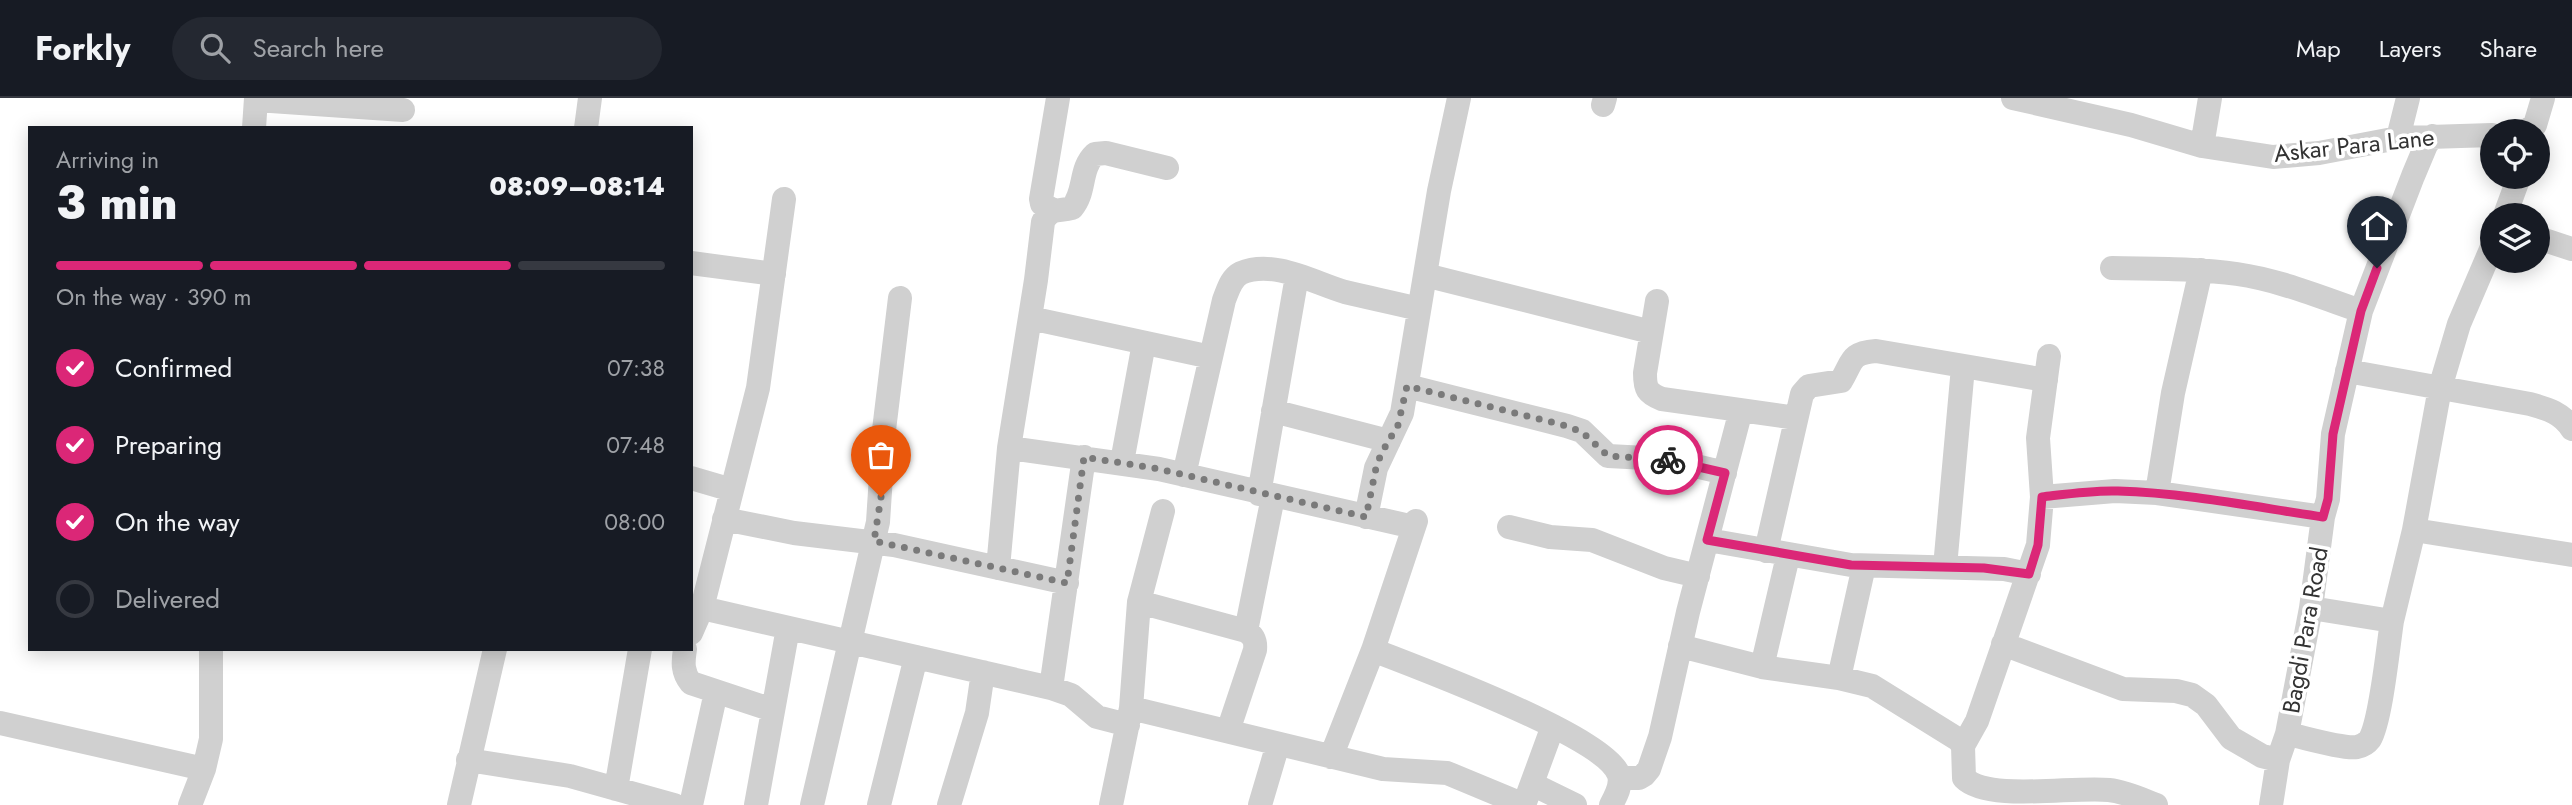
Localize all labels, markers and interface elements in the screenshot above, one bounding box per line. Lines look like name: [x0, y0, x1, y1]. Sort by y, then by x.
search box: [172, 17, 662, 80]
text: Forkly: [35, 25, 130, 72]
icon: search: [196, 29, 234, 67]
text: Search here: [252, 29, 384, 67]
text: Map: [2296, 31, 2341, 66]
text: Layers: [2379, 31, 2441, 66]
text: Share: [2479, 31, 2537, 66]
street label: Askar Para Lane: [2272, 119, 2436, 171]
map controls: [2480, 119, 2550, 273]
button: locate: [2480, 119, 2550, 189]
text: Arriving in: [56, 143, 159, 177]
text: 08:09–08:14: [489, 167, 665, 205]
text: 3 min: [56, 170, 178, 236]
pin: [2347, 196, 2407, 268]
button: layers: [2480, 203, 2550, 273]
icon: home: [2358, 207, 2396, 245]
text: On the way · 390 m: [56, 280, 251, 314]
icon: check: [56, 349, 94, 387]
text: Confirmed: [115, 349, 232, 387]
text: 07:38: [607, 351, 665, 385]
pin: [851, 425, 911, 497]
courier: [1633, 425, 1703, 495]
icon: check: [56, 426, 94, 464]
text: Preparing: [115, 426, 222, 464]
text: 07:48: [606, 428, 665, 462]
icon: bag: [862, 436, 900, 474]
icon: bike: [1649, 441, 1687, 479]
icon: check: [56, 503, 94, 541]
text: On the way: [115, 503, 240, 541]
text: 08:00: [604, 505, 665, 539]
street label: Bagdi Para Road: [2273, 544, 2337, 716]
text: Delivered: [115, 580, 220, 618]

